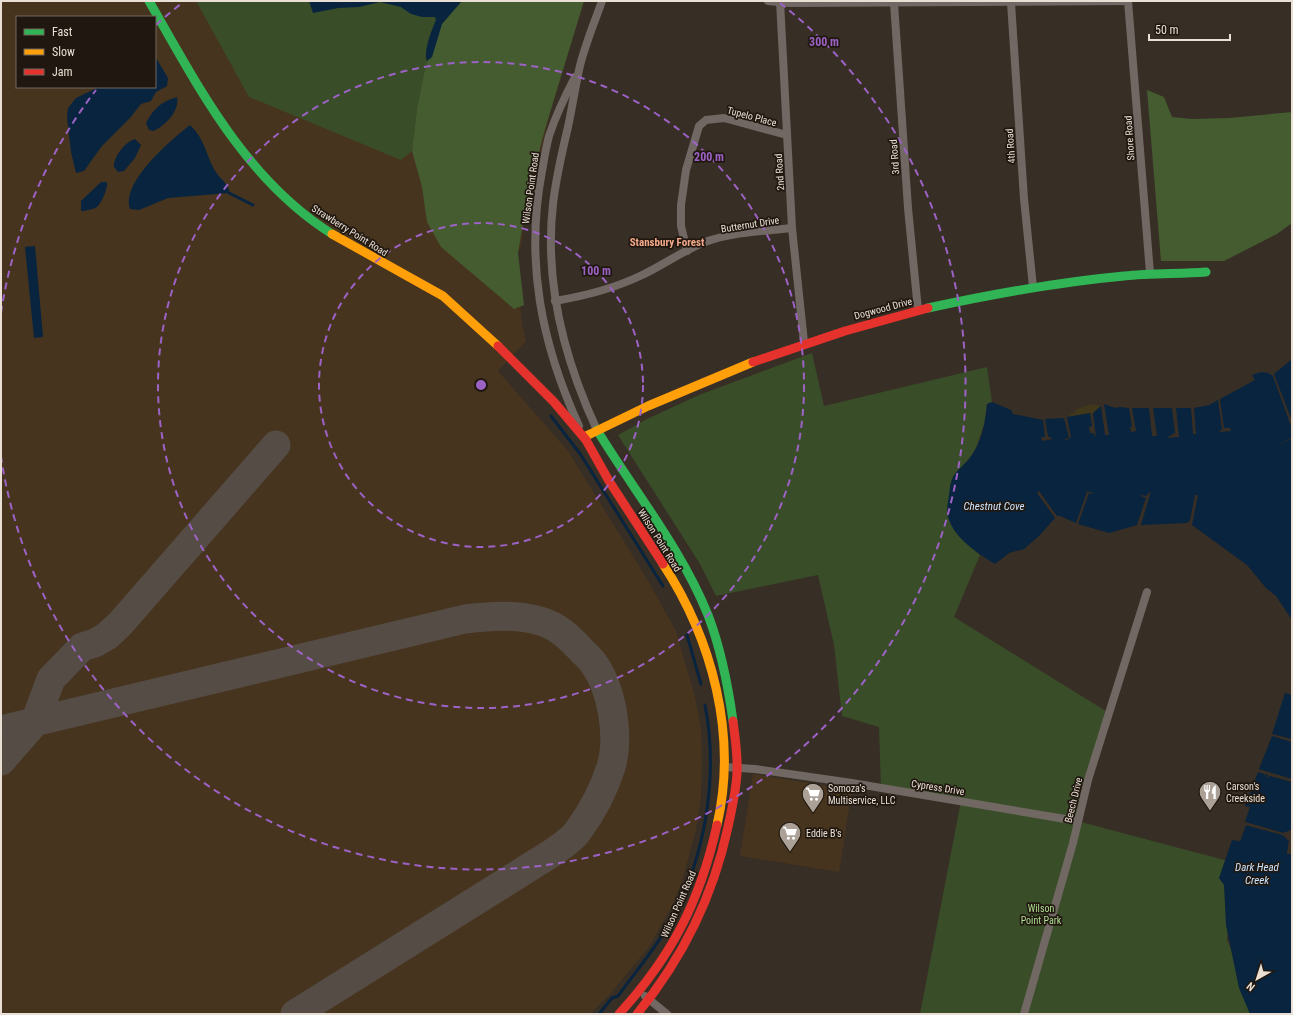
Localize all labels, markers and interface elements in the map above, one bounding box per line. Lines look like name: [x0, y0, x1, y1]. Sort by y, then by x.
legend: [16, 16, 156, 88]
scale bar: [1149, 16, 1230, 42]
text: 50 m: [1155, 23, 1179, 37]
text: Fast: [52, 25, 73, 39]
text: 300 m: [809, 35, 839, 49]
text: Slow: [52, 45, 75, 59]
text: Jam: [52, 65, 73, 79]
street label: Tupelo Place: [726, 105, 778, 128]
street label: Shore Road: [1122, 115, 1137, 161]
street label: 4th Road: [1004, 128, 1017, 164]
street label: 3rd Road: [888, 139, 901, 175]
text: 200 m: [694, 150, 724, 164]
street label: Wilson Point Road: [520, 152, 541, 224]
street label: 2nd Road: [773, 153, 786, 191]
street label: Strawberry Point Road: [310, 203, 390, 258]
street label: Butternut Drive: [720, 214, 780, 235]
district label: Stansbury Forest: [630, 236, 705, 249]
text: 100 m: [581, 264, 611, 278]
street label: Dogwood Drive: [853, 295, 914, 321]
centre of rings: [474, 378, 488, 392]
water label: Chestnut Cove: [963, 500, 1025, 513]
street label: Wilson Point Road: [636, 507, 683, 574]
street label: Beech Drive: [1063, 776, 1085, 824]
street label: Cypress Drive: [911, 778, 966, 797]
restaurant icon: Carson's Creekside: [1197, 779, 1223, 812]
supermarket icon: Somoza’s Multiservice, LLC: [800, 781, 826, 814]
place label: Carson's Creekside: [1226, 781, 1265, 804]
place label: Somoza’s Multiservice, LLC: [828, 783, 896, 806]
supermarket icon: Eddie B's: [777, 820, 803, 853]
place label: Eddie B's: [806, 828, 842, 839]
water label: Dark Head Creek: [1235, 861, 1280, 887]
street label: Wilson Point Road: [659, 869, 698, 939]
park label: Wilson Point Park: [1021, 903, 1062, 926]
north arrow: [1237, 959, 1277, 999]
text: N: [1244, 979, 1258, 994]

